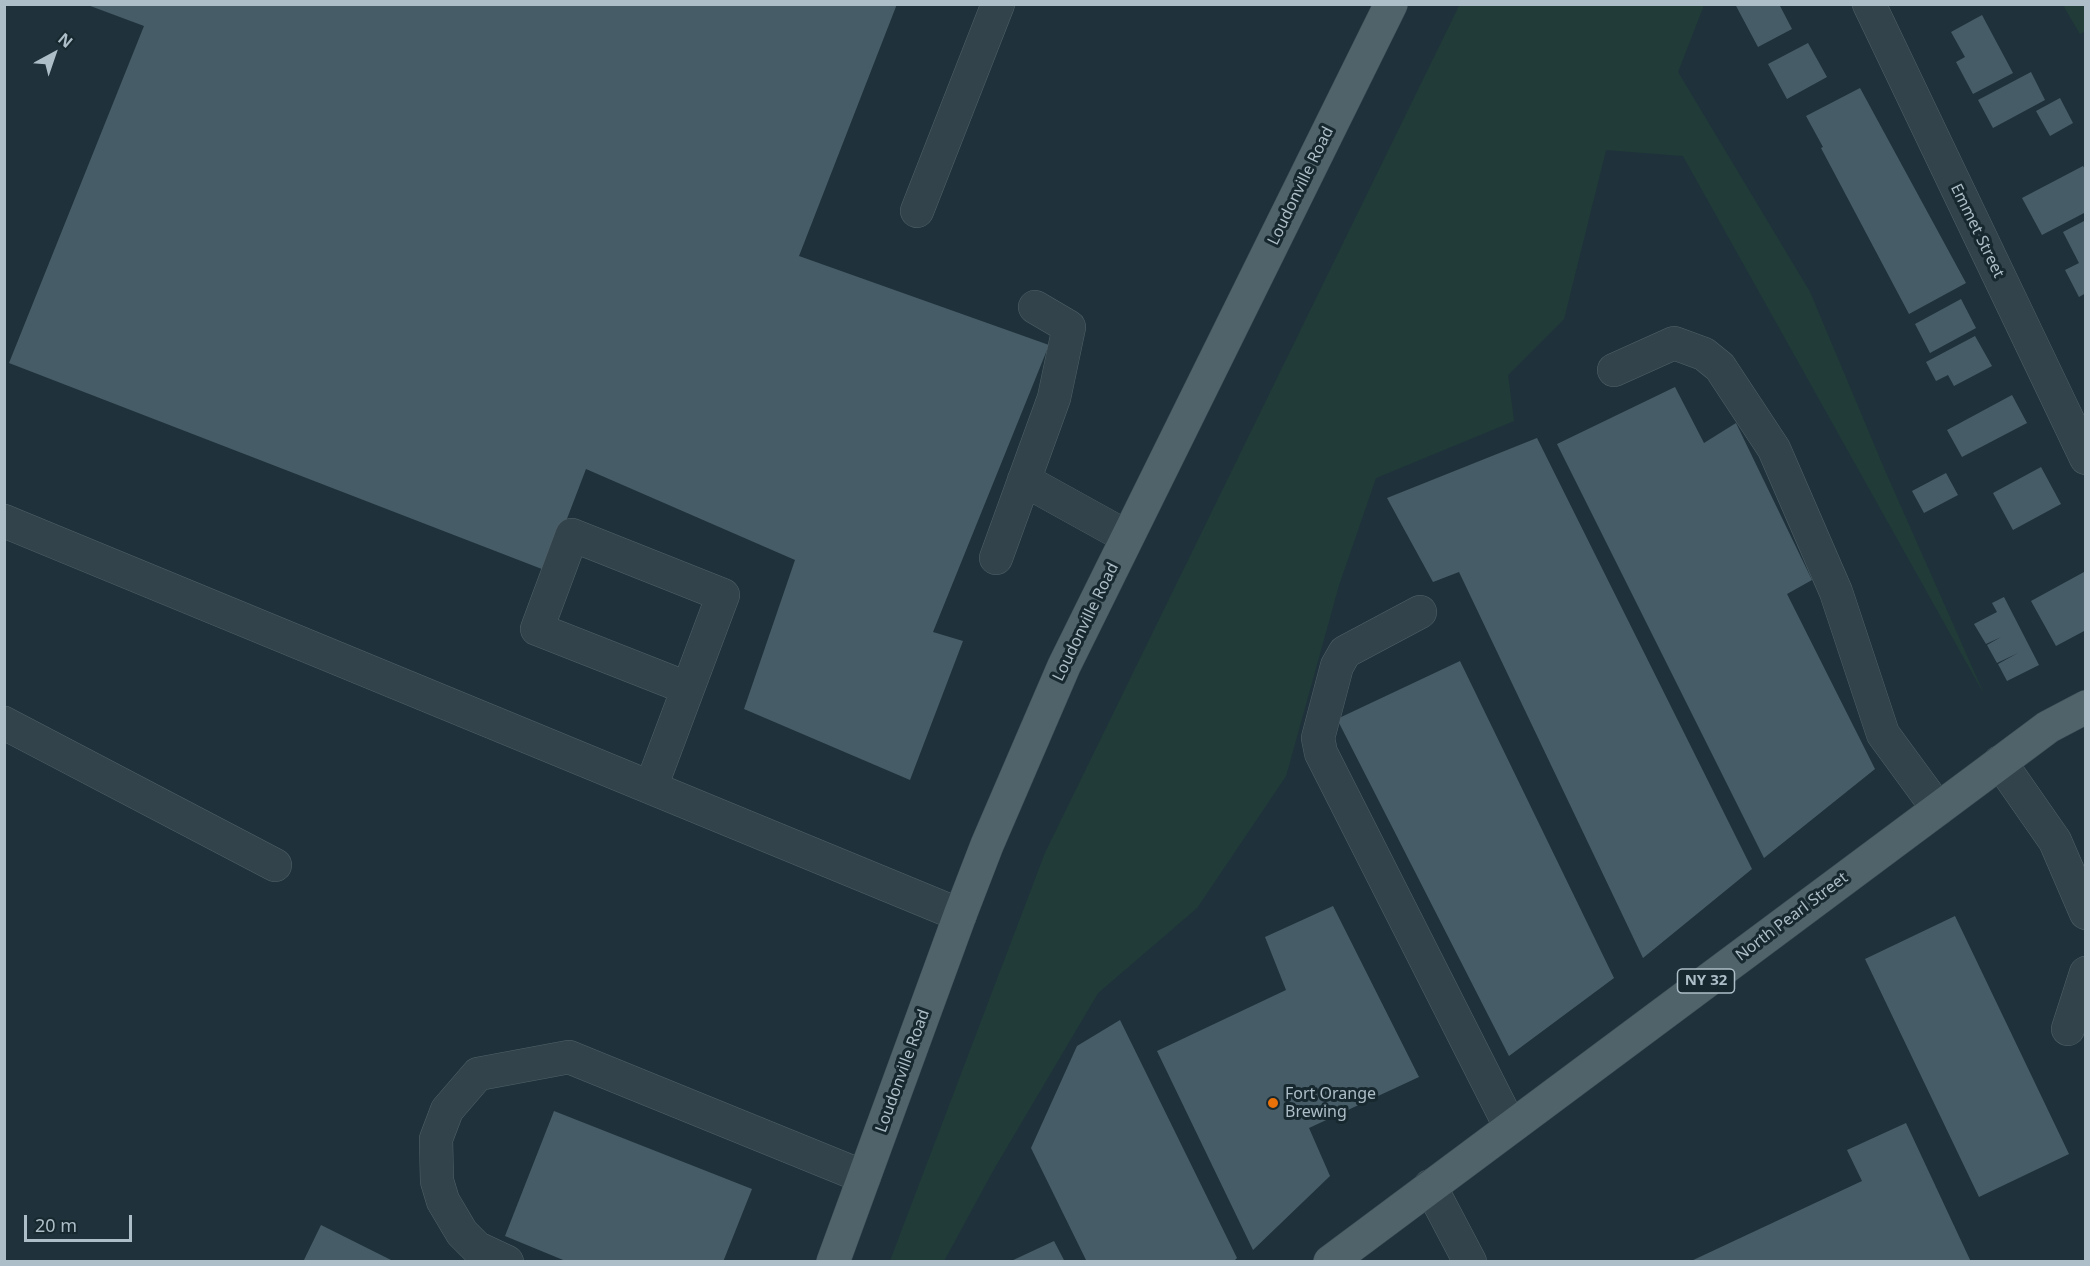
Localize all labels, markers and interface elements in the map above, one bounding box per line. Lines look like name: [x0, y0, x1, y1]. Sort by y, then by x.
north arrow: [24, 24, 84, 84]
text: N: [54, 28, 78, 53]
street label: Loudonville Road: [1264, 124, 1338, 248]
street label: Emmet Street: [1946, 181, 2008, 281]
street label: Loudonville Road: [1049, 560, 1123, 684]
street label: North Pearl Street: [1732, 869, 1852, 965]
road number: NY 32: [1678, 969, 1734, 993]
street label: Loudonville Road: [872, 1007, 934, 1135]
place label: Fort Orange Brewing: [1285, 1084, 1376, 1122]
marker: Fort Orange Brewing: [1266, 1096, 1280, 1110]
scale bar: [27, 1203, 135, 1241]
text: 20 m: [35, 1213, 77, 1237]

